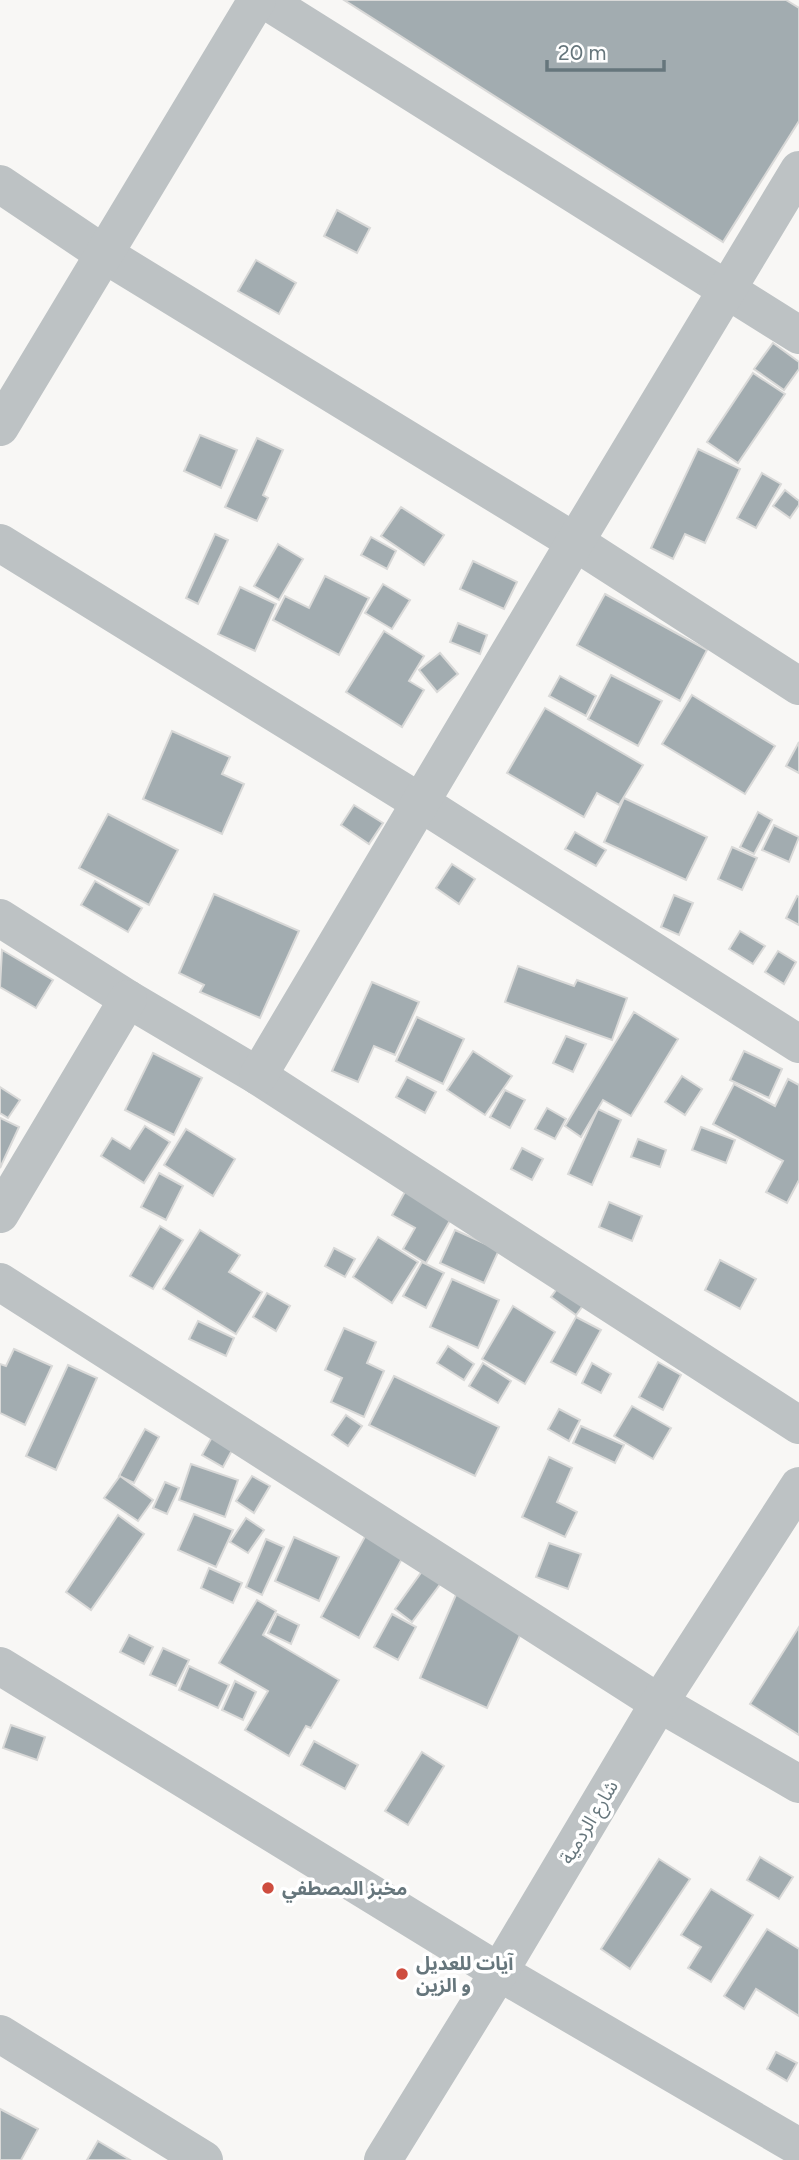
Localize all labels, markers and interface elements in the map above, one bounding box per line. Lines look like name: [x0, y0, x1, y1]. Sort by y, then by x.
scale bar: [547, 28, 664, 72]
text: 20 m: [558, 40, 606, 65]
street label: شارع الردمية: [555, 1776, 625, 1869]
place label: مخبز المصطفي: [282, 1877, 407, 1903]
marker: مخبز المصطفي: [260, 1880, 276, 1896]
place label: آيات للعديل و الزين: [416, 1952, 514, 1997]
marker: آيات للعديل و الزين: [394, 1966, 410, 1982]

